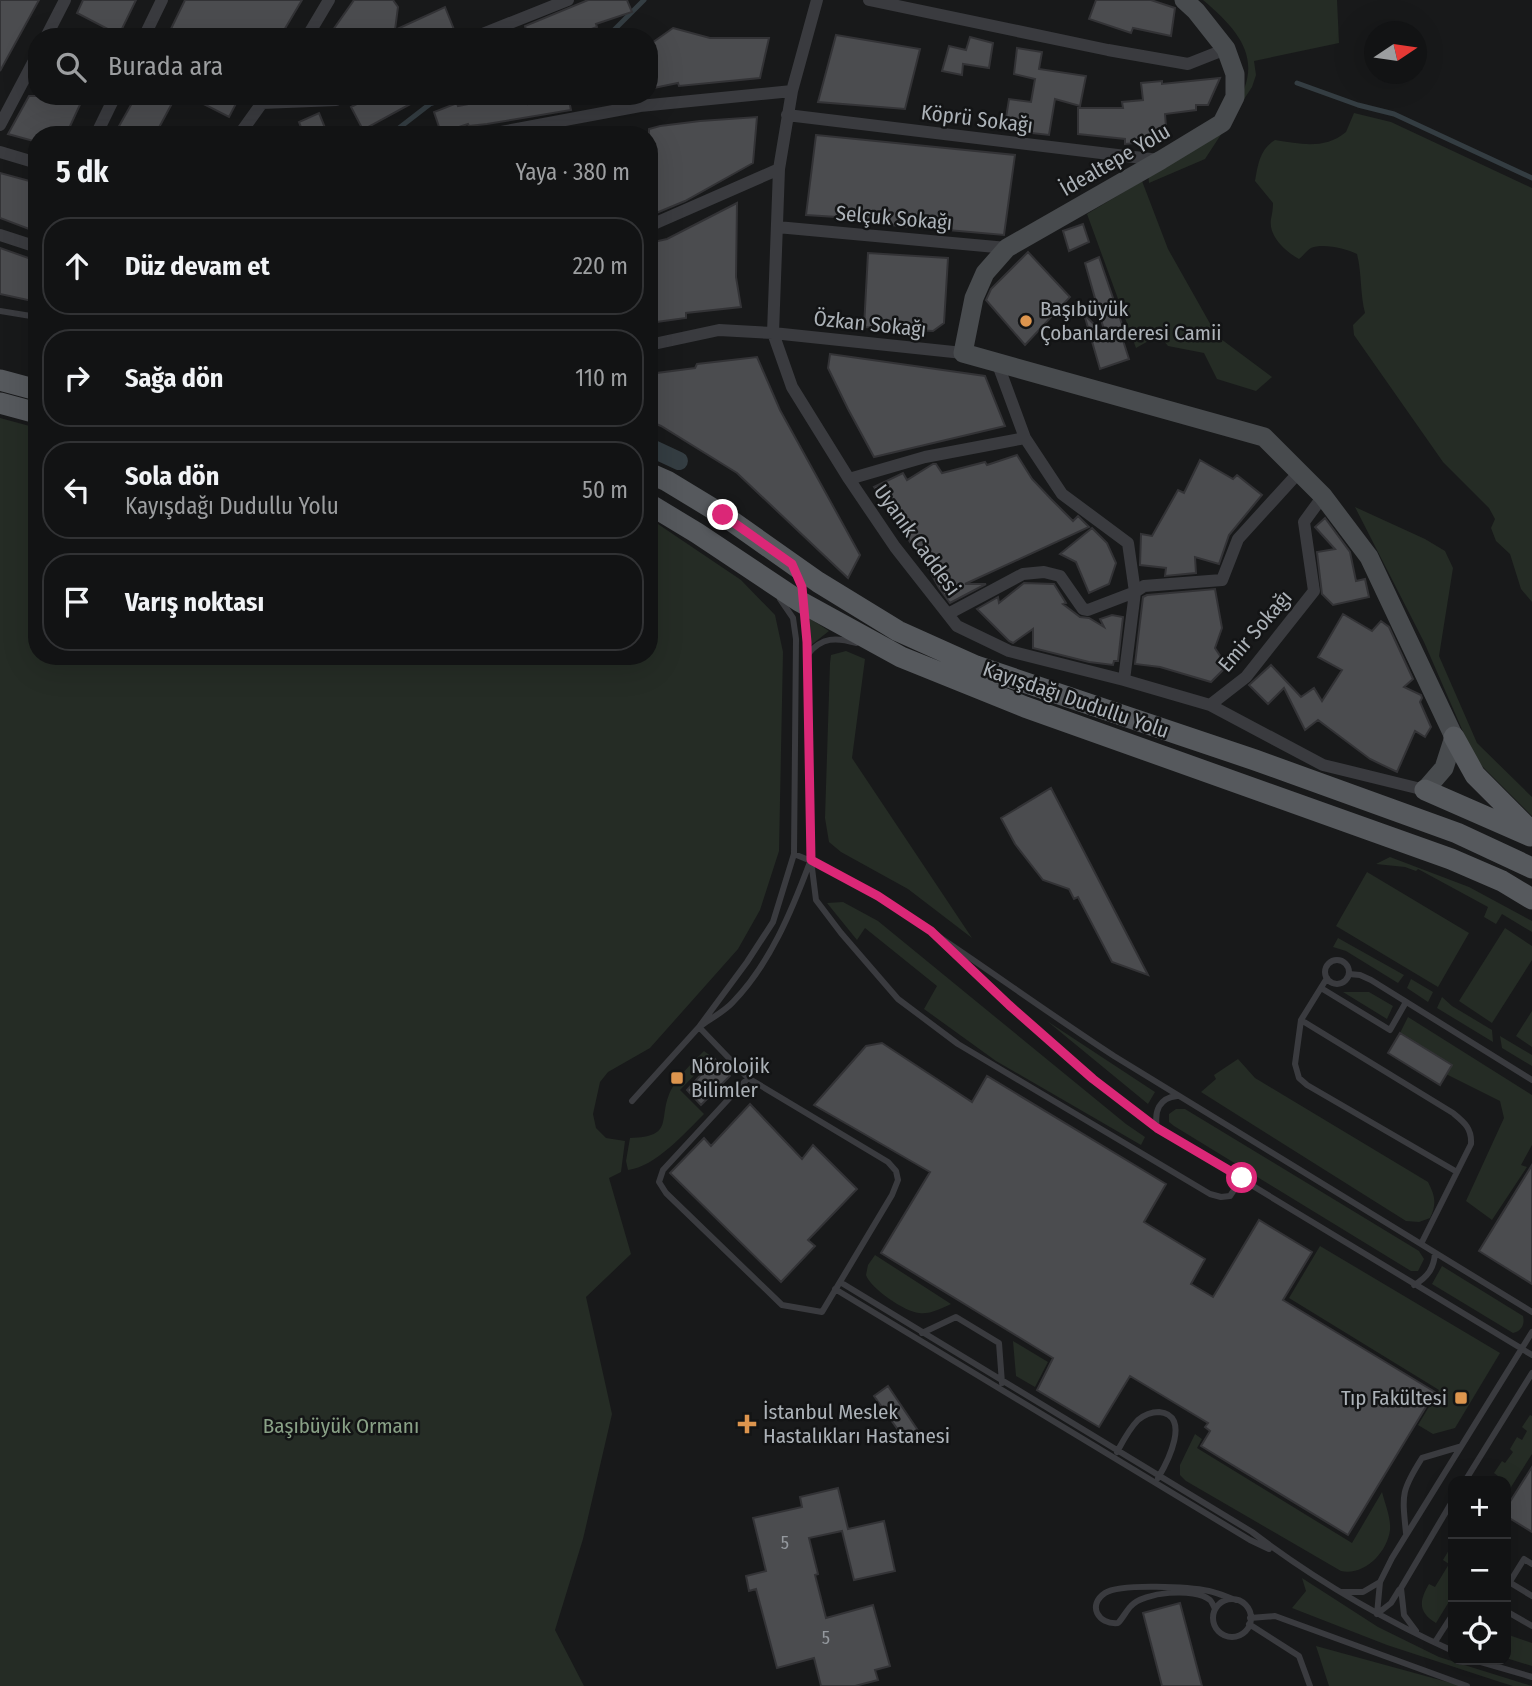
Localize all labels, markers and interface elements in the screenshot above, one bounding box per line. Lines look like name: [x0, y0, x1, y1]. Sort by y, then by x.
north arrow: [1364, 21, 1427, 84]
search box: [28, 28, 658, 105]
icon: search: [52, 48, 90, 86]
text: Burada ara: [108, 51, 223, 82]
street label: Köprü Sokağı: [920, 99, 1034, 139]
street label: İdealtepe Yolu: [1055, 118, 1175, 202]
text: 5 dk: [56, 154, 109, 190]
text: Yaya · 380 m: [516, 158, 630, 186]
street label: Selçuk Sokağı: [835, 200, 953, 236]
icon: ahead: [58, 247, 96, 285]
text: Düz devam et: [125, 251, 270, 282]
text: 220 m: [573, 252, 628, 280]
place label: Başıbüyük Çobanlarderesi Camii: [1040, 296, 1222, 346]
street label: Özkan Sokağı: [812, 305, 928, 343]
marker: Başıbüyük Çobanlarderesi Camii: [1018, 313, 1034, 329]
icon: right: [58, 359, 96, 397]
text: Sağa dön: [125, 363, 224, 394]
text: 110 m: [575, 364, 628, 392]
text: Sola dön: [125, 461, 219, 492]
icon: left: [58, 471, 96, 509]
text: 50 m: [582, 476, 628, 504]
street label: Uyanık Caddesi: [868, 479, 966, 601]
text: Kayışdağı Dudullu Yolu: [125, 492, 339, 520]
route end: [707, 499, 738, 530]
icon: arrive: [58, 583, 96, 621]
street label: Emir Sokağı: [1213, 585, 1297, 677]
text: Varış noktası: [125, 587, 264, 618]
street label: Kayışdağı Dudullu Yolu: [979, 656, 1173, 744]
place label: Nörolojik Bilimler: [691, 1053, 770, 1103]
marker: Nörolojik Bilimler: [669, 1070, 685, 1086]
route start: [1226, 1162, 1257, 1193]
place label: Tıp Fakültesi: [1341, 1385, 1447, 1411]
marker: Tıp Fakültesi: [1453, 1390, 1469, 1406]
place label: İstanbul Meslek Hastalıkları Hastanesi: [763, 1399, 950, 1449]
park label: Başıbüyük Ormanı: [263, 1413, 419, 1439]
marker: İstanbul Meslek Hastalıkları Hastanesi: [737, 1414, 757, 1434]
map controls: [1448, 1476, 1511, 1665]
button: +: [1448, 1476, 1511, 1539]
house number: 5: [781, 1532, 789, 1554]
button: −: [1448, 1539, 1511, 1602]
button: locate: [1448, 1602, 1511, 1665]
house number: 5: [822, 1627, 830, 1649]

